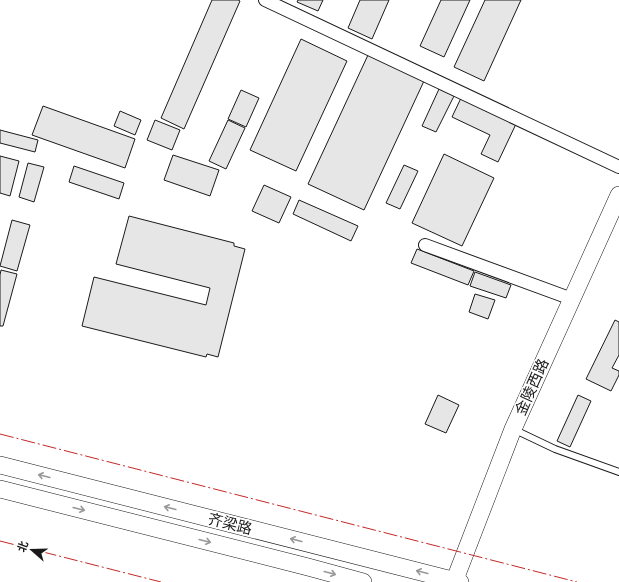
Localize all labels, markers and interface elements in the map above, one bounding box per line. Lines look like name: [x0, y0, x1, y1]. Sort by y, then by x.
street label: 金陵西路: [510, 355, 554, 419]
one-way arrow: [38, 472, 51, 480]
one-way arrow: [164, 504, 177, 512]
one-way arrow: [72, 506, 85, 513]
street label: 齐梁路: [205, 508, 255, 540]
north arrow: [12, 530, 52, 570]
one-way arrow: [290, 536, 303, 544]
one-way arrow: [198, 538, 211, 545]
text: 北: [13, 539, 32, 554]
one-way arrow: [416, 568, 429, 576]
one-way arrow: [324, 570, 337, 577]

